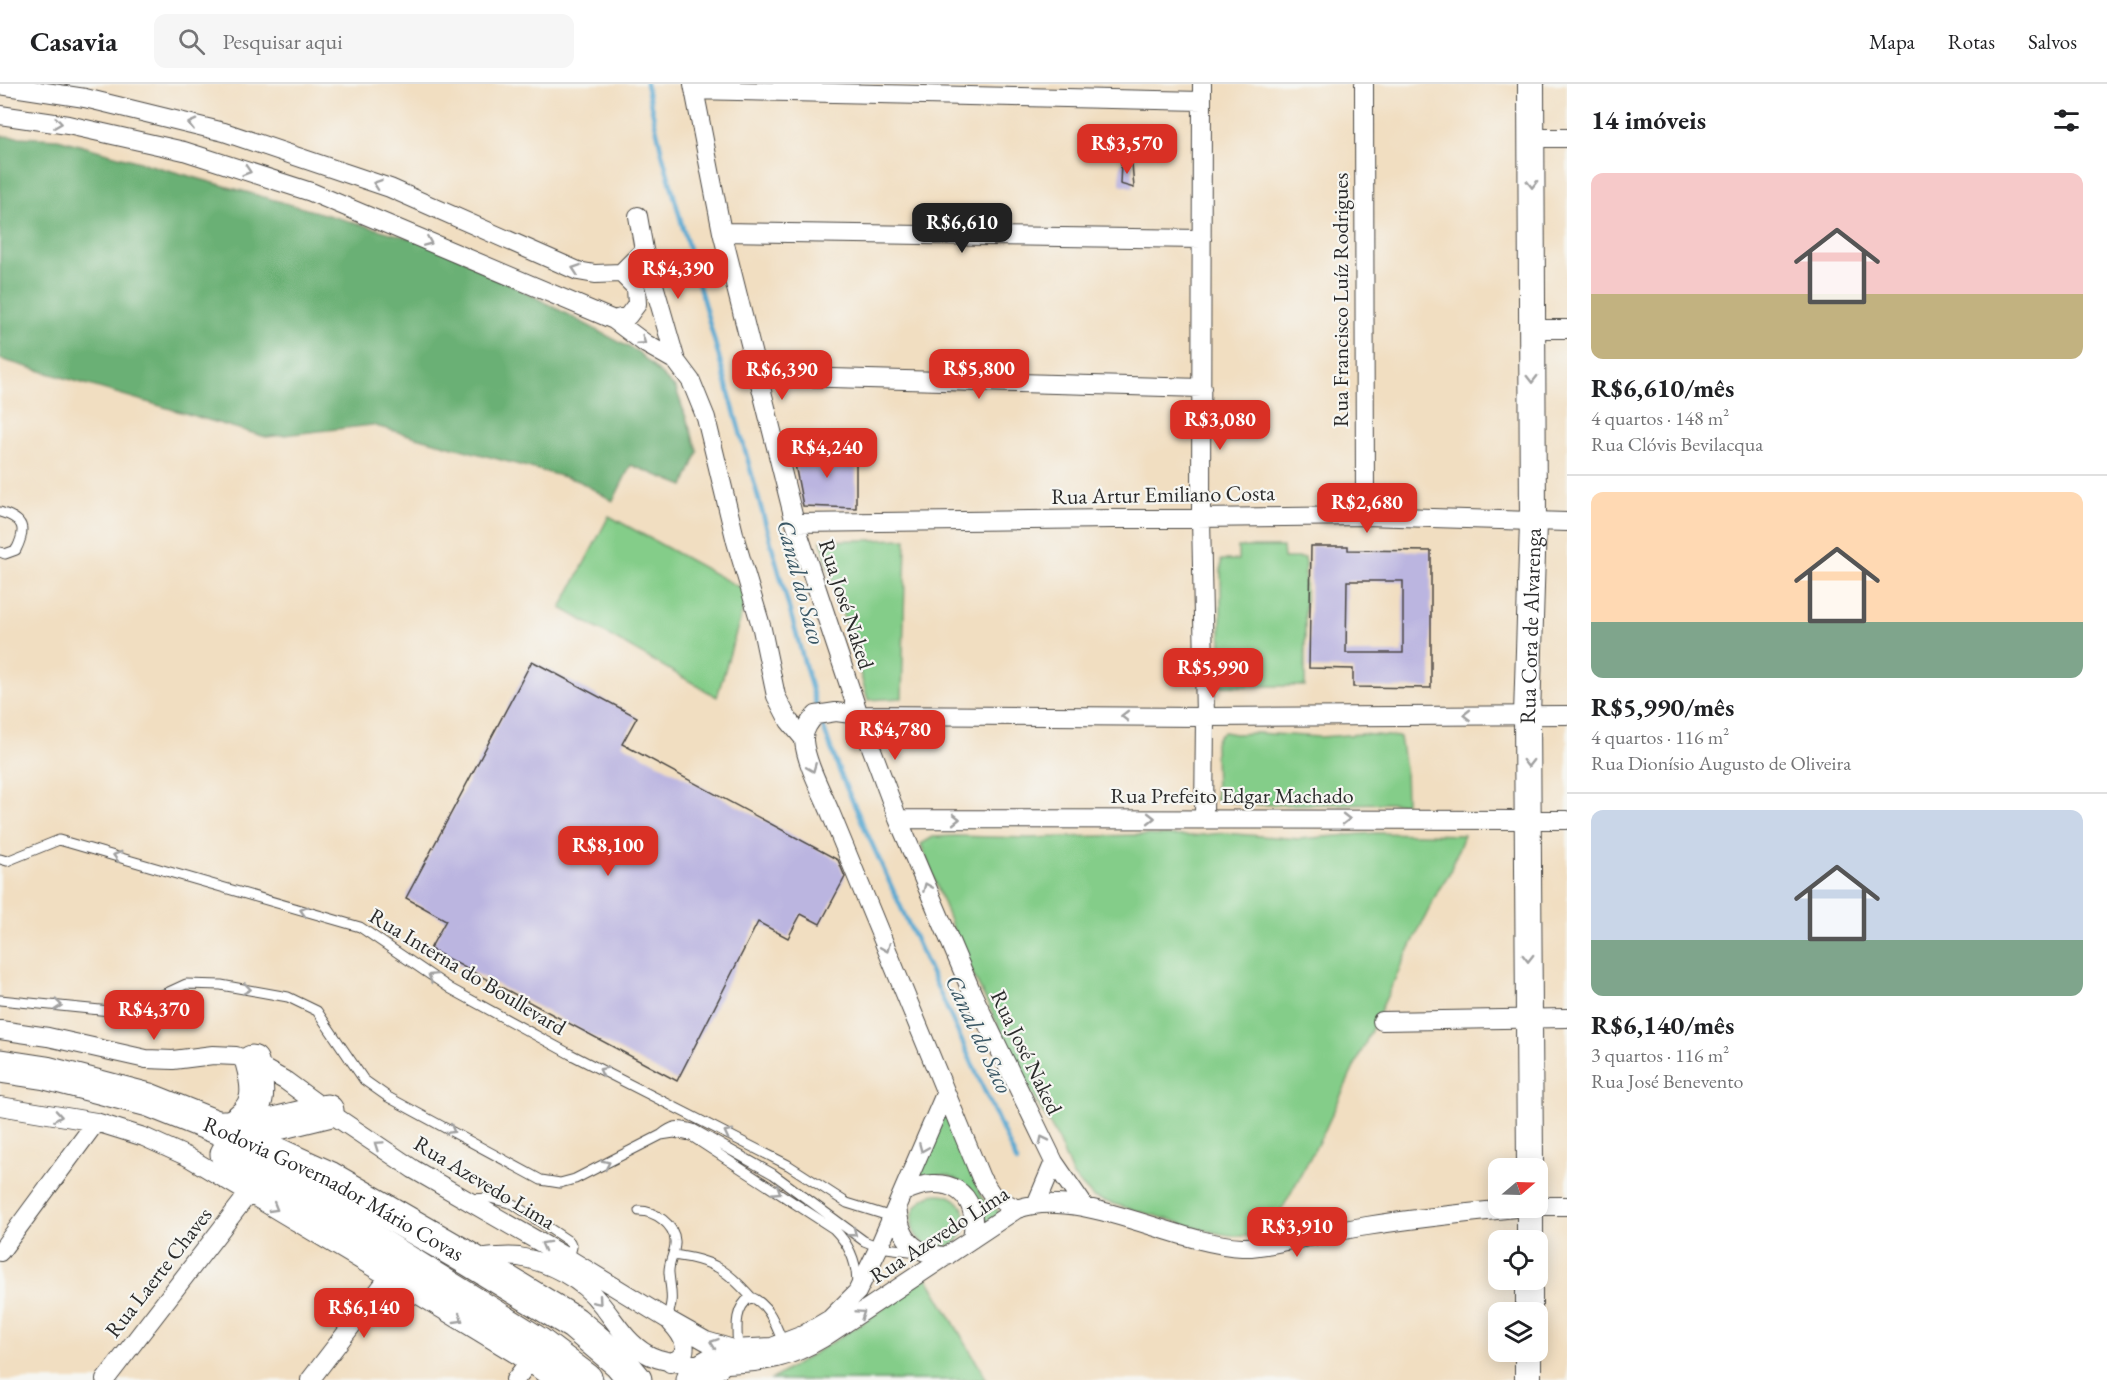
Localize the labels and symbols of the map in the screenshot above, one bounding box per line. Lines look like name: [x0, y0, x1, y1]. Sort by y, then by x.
one-way arrow: [53, 117, 62, 129]
one-way arrow: [187, 119, 197, 132]
pin: R$3,570: [1072, 124, 1182, 175]
one-way arrow: [241, 164, 252, 177]
street label: Rua Francisco Luíz Rodrigues: [1326, 173, 1355, 427]
one-way arrow: [372, 179, 383, 191]
one-way arrow: [1526, 180, 1538, 189]
pin: R$6,610: [907, 203, 1017, 254]
one-way arrow: [422, 235, 433, 247]
pin: R$4,390: [623, 249, 733, 300]
one-way arrow: [571, 264, 582, 276]
one-way arrow: [636, 334, 647, 345]
pin: R$5,800: [924, 349, 1034, 400]
pin: R$6,390: [727, 350, 837, 401]
one-way arrow: [1526, 375, 1538, 384]
pin: R$3,080: [1165, 400, 1275, 451]
pin: R$4,240: [772, 428, 882, 479]
street label: Rua Artur Emiliano Costa: [1051, 478, 1275, 511]
pin: R$2,680: [1312, 483, 1422, 534]
water label: Canal do Saco: [770, 516, 833, 648]
street label: Rua Cora de Alvarenga: [1513, 527, 1548, 724]
street label: Rua José Naked: [812, 536, 881, 674]
pin: R$5,990: [1158, 648, 1268, 699]
one-way arrow: [1462, 709, 1471, 721]
pin: R$4,780: [840, 710, 950, 761]
one-way arrow: [1120, 710, 1129, 722]
one-way arrow: [1522, 759, 1534, 768]
one-way arrow: [805, 761, 817, 772]
street label: Rua Prefeito Edgar Machado: [1110, 781, 1354, 810]
one-way arrow: [1147, 812, 1156, 825]
one-way arrow: [952, 813, 961, 825]
one-way arrow: [1342, 813, 1351, 825]
pin: R$8,100: [553, 826, 663, 877]
one-way arrow: [112, 851, 123, 863]
one-way arrow: [922, 882, 934, 893]
street label: Rua Interna do Boullevard: [364, 901, 572, 1042]
one-way arrow: [299, 906, 310, 918]
one-way arrow: [879, 942, 891, 953]
one-way arrow: [1522, 954, 1534, 963]
water label: Canal do Saco: [938, 969, 1020, 1098]
one-way arrow: [428, 973, 439, 984]
one-way arrow: [243, 982, 252, 994]
street label: Rua José Naked: [984, 985, 1070, 1120]
pin: R$4,370: [99, 990, 209, 1041]
one-way arrow: [54, 998, 63, 1011]
one-way arrow: [598, 1066, 609, 1078]
one-way arrow: [53, 1109, 62, 1121]
street label: Rodovia Governador Mário Covas: [199, 1109, 469, 1268]
one-way arrow: [445, 1123, 455, 1134]
street label: Rua Azevedo Lima: [409, 1129, 561, 1236]
one-way arrow: [724, 1129, 735, 1141]
one-way arrow: [1039, 1135, 1051, 1146]
one-way arrow: [374, 1141, 385, 1152]
one-way arrow: [918, 1141, 930, 1152]
north arrow: [1488, 1158, 1548, 1218]
one-way arrow: [599, 1160, 610, 1172]
street label: Rua Azevedo Lima: [864, 1179, 1014, 1290]
one-way arrow: [770, 1184, 781, 1195]
one-way arrow: [268, 1200, 278, 1212]
street label: Rua Laerte Chaves: [98, 1201, 218, 1343]
pin: R$3,910: [1242, 1207, 1352, 1258]
one-way arrow: [847, 1225, 858, 1236]
one-way arrow: [541, 1241, 551, 1252]
pin: R$6,140: [309, 1288, 419, 1339]
one-way arrow: [591, 1294, 602, 1305]
one-way arrow: [854, 1310, 865, 1321]
one-way arrow: [453, 1312, 463, 1324]
one-way arrow: [709, 1338, 719, 1350]

